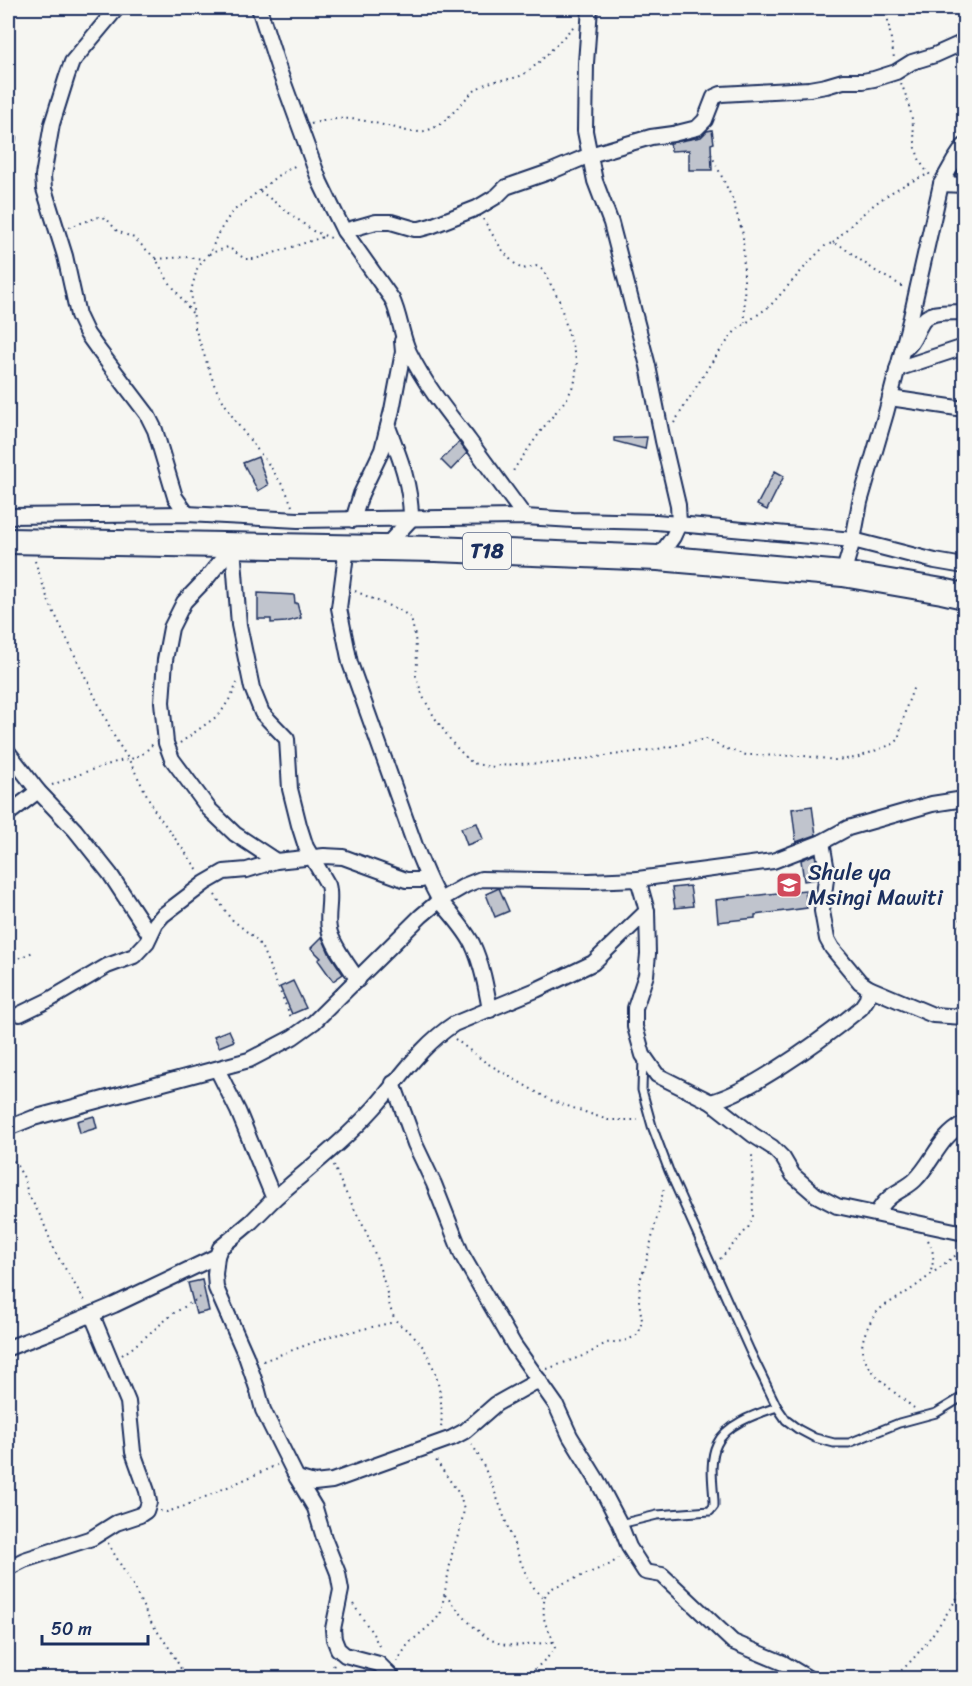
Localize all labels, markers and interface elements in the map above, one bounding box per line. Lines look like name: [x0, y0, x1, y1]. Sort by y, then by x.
road number: T18: [463, 533, 511, 569]
place label: Shule ya Msingi Mawiti: [808, 853, 944, 917]
school or university icon: Shule ya Msingi Mawiti: [774, 870, 804, 900]
scale bar: [42, 1608, 148, 1646]
text: 50 m: [51, 1613, 92, 1645]

